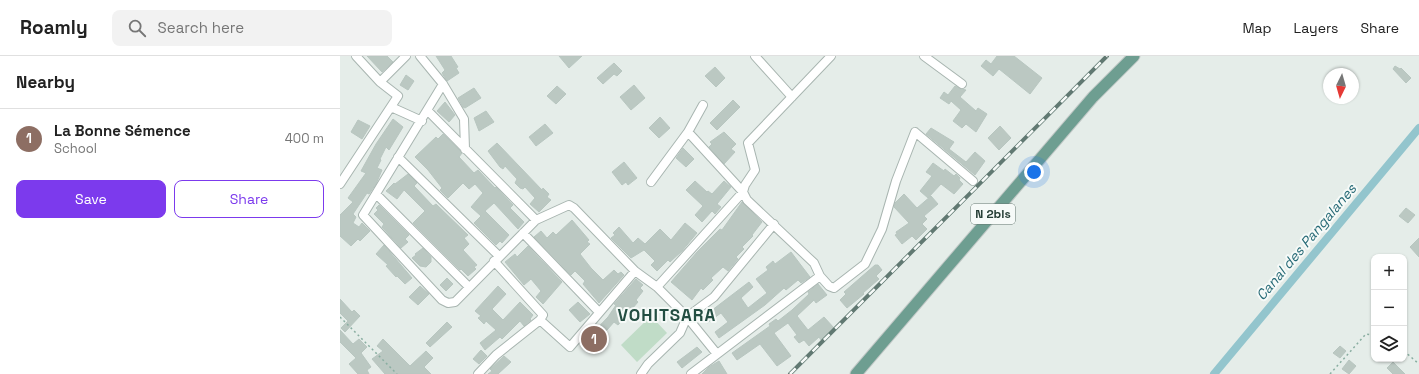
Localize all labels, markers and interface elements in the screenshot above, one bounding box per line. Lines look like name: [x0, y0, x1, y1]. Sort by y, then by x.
search box: [112, 10, 392, 46]
text: Roamly: [20, 15, 88, 40]
icon: search: [126, 17, 148, 39]
text: Search here: [158, 18, 244, 37]
text: Map: [1242, 19, 1272, 37]
text: Layers: [1294, 19, 1338, 37]
text: Share: [1360, 19, 1399, 37]
north arrow: [1323, 68, 1359, 104]
text: Nearby: [16, 71, 75, 93]
text: La Bonne Sémence: [54, 121, 191, 140]
text: 1: [26, 130, 32, 147]
text: 400 m: [285, 130, 324, 147]
text: School: [54, 140, 97, 157]
your location: [1024, 162, 1044, 182]
button: Save: [16, 180, 166, 218]
button: Share: [174, 180, 324, 218]
water label: Canal des Pangalanes: [1252, 180, 1360, 304]
road number: N 2bis: [971, 204, 1015, 224]
map controls: [1371, 254, 1407, 362]
button: +: [1371, 254, 1407, 290]
button: −: [1371, 290, 1407, 326]
district label: VOHITSARA: [618, 304, 716, 326]
pin: 1: [581, 324, 607, 354]
button: layers: [1371, 326, 1407, 362]

